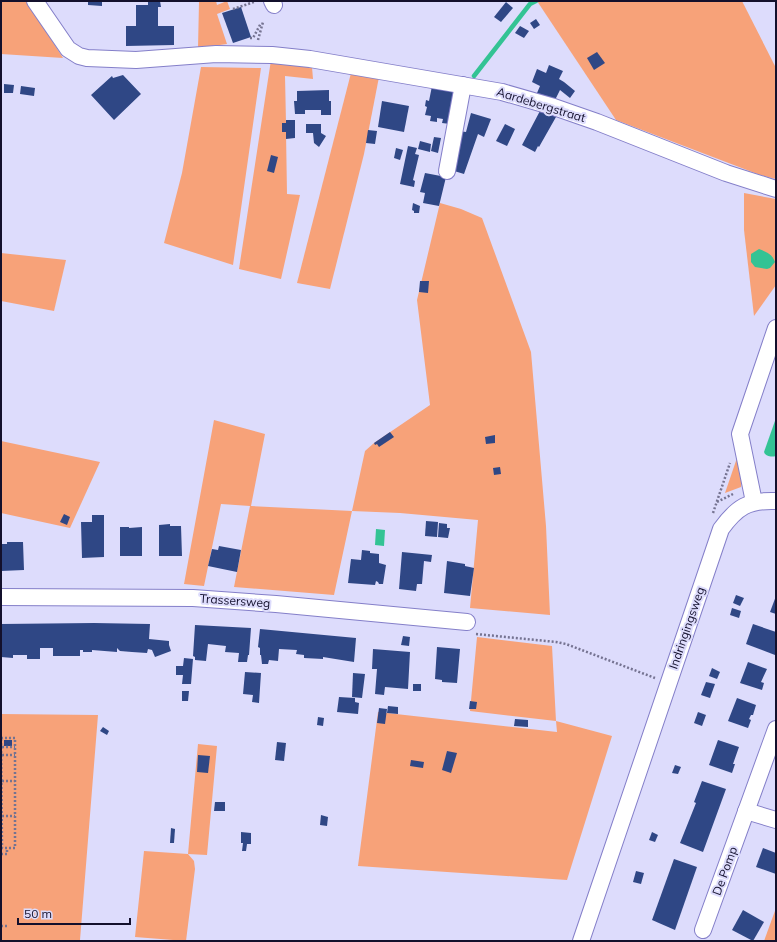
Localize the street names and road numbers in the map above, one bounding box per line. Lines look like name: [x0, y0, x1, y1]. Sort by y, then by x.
street label: Aardebergstraat: [495, 84, 587, 125]
street label: Indringingsweg: [665, 585, 708, 671]
street label: Trassersweg: [199, 591, 271, 610]
street label: De Pomp: [709, 844, 740, 897]

